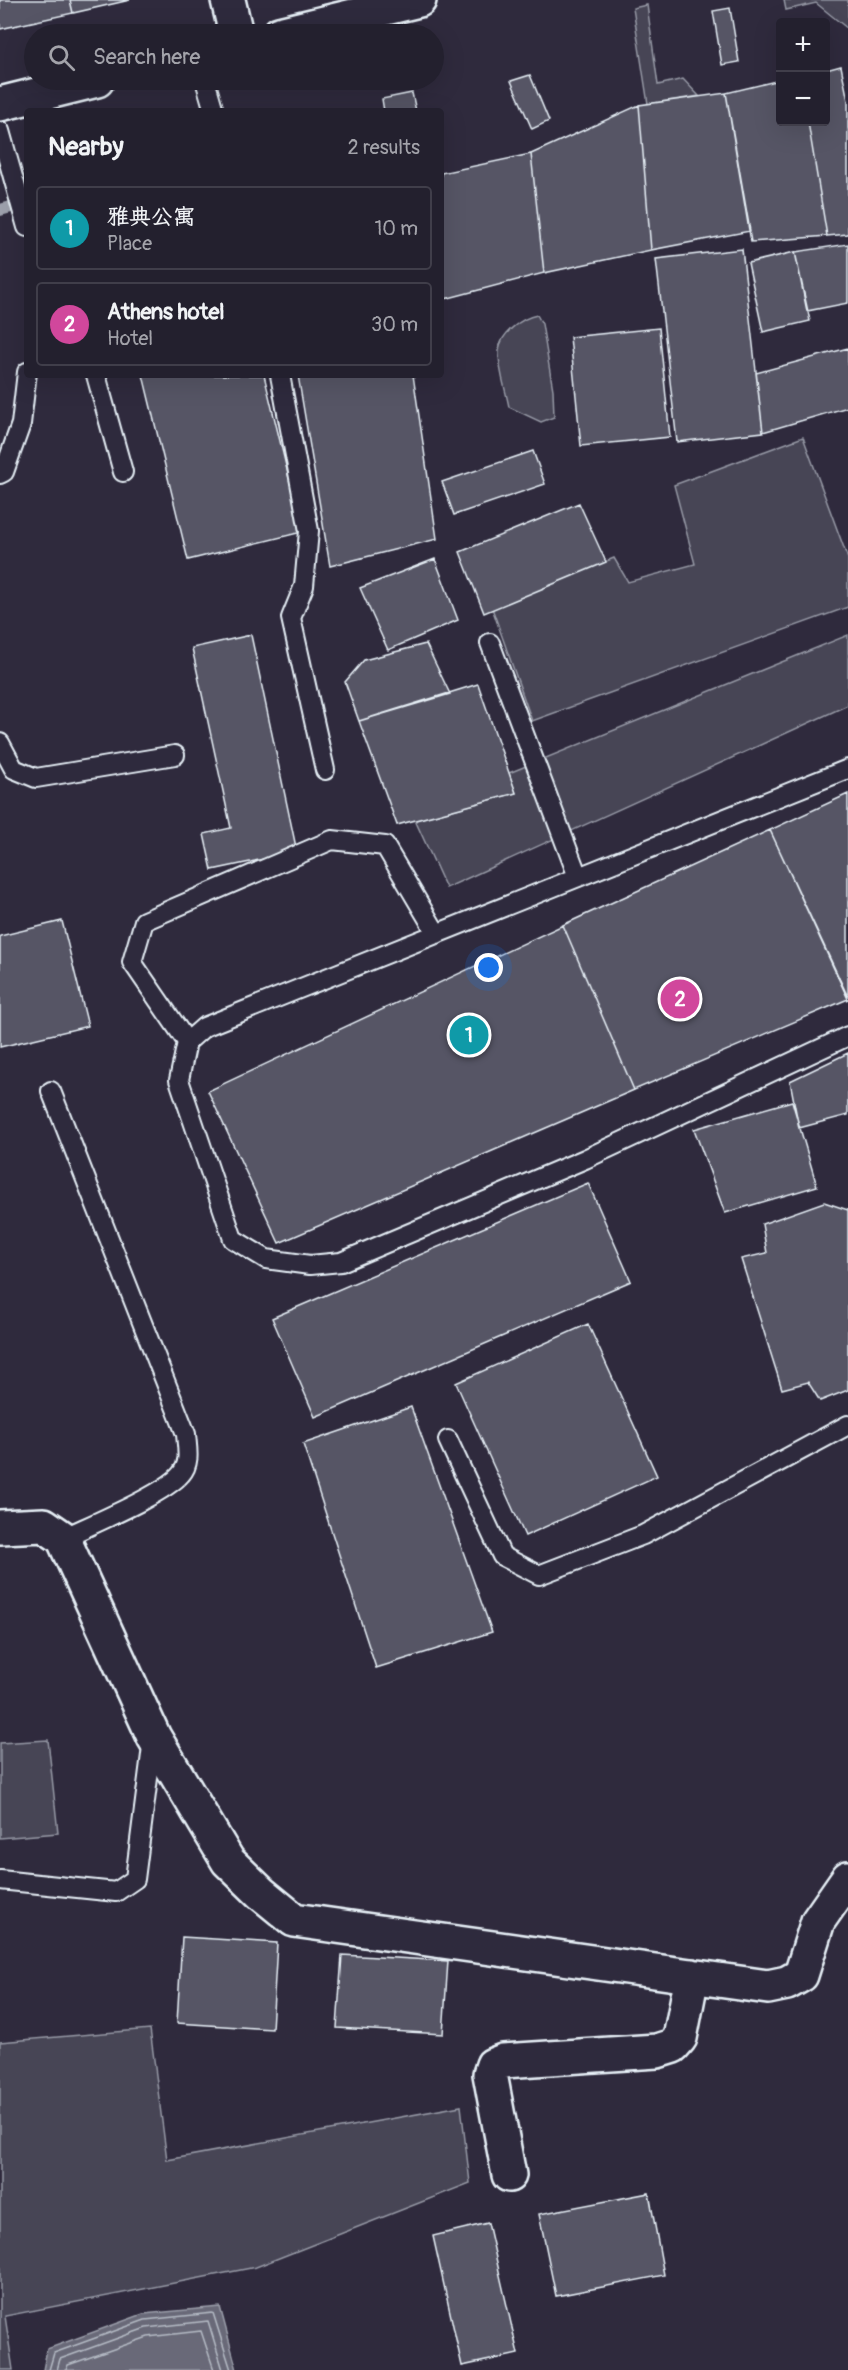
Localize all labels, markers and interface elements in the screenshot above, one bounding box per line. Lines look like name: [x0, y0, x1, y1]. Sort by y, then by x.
map controls: [776, 18, 830, 126]
button: +: [776, 18, 830, 72]
search box: [24, 24, 444, 90]
icon: search: [45, 41, 78, 74]
text: Search here: [93, 43, 200, 71]
button: −: [776, 72, 830, 126]
text: Nearby: [48, 131, 124, 163]
text: 2 results: [348, 135, 420, 160]
text: 雅典公寓: [107, 203, 195, 231]
text: 1: [66, 216, 73, 241]
text: 10 m: [374, 216, 418, 241]
text: Place: [107, 231, 152, 256]
text: Athens hotel: [107, 298, 225, 326]
text: 2: [64, 312, 75, 337]
text: 30 m: [371, 312, 418, 337]
text: Hotel: [107, 326, 153, 351]
your location: [474, 953, 503, 982]
pin: 2: [660, 976, 700, 1022]
pin: 1: [450, 1012, 488, 1058]

